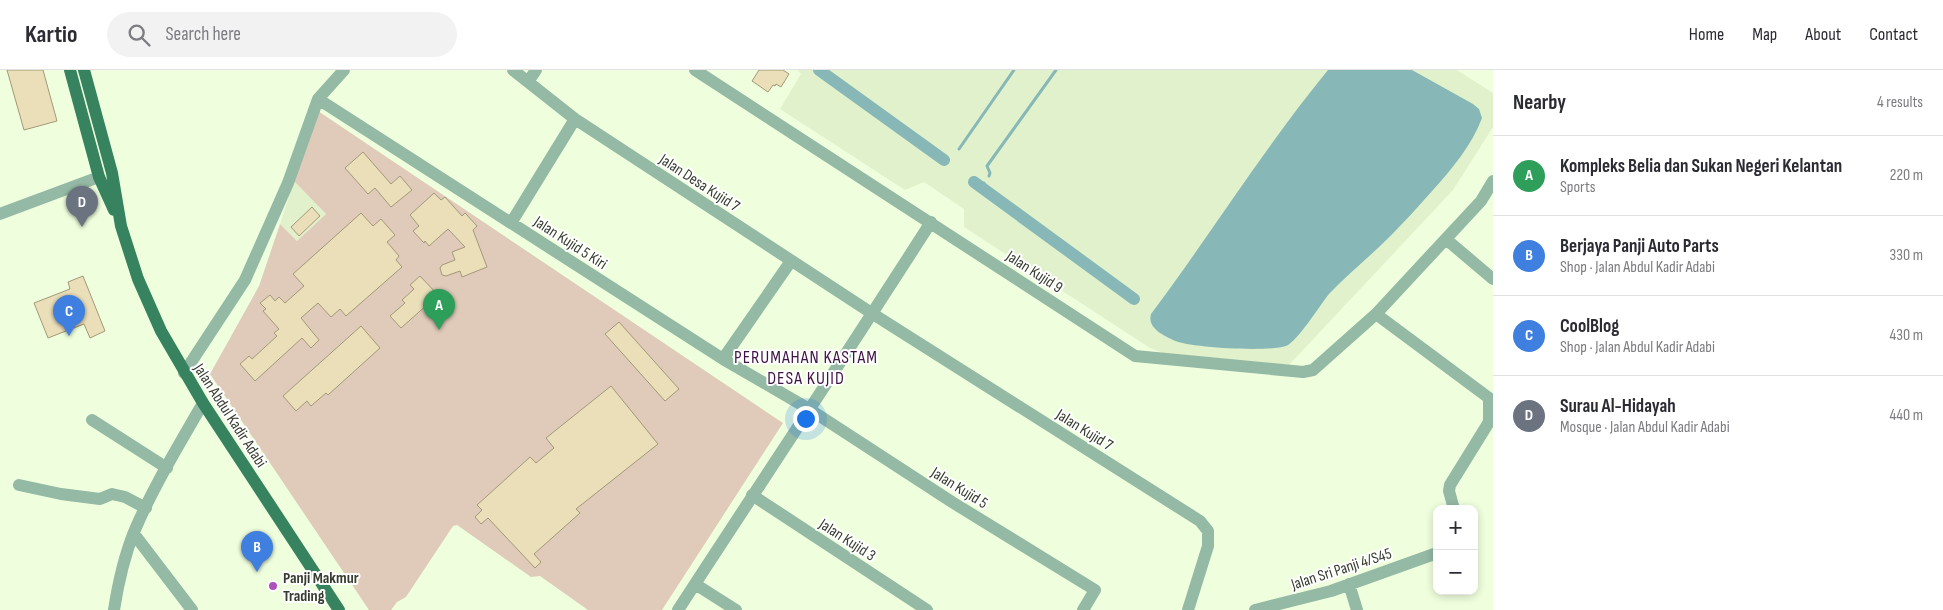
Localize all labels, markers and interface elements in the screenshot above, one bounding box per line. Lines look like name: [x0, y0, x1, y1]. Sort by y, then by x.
search box: [107, 12, 457, 57]
text: Kartio: [25, 20, 77, 49]
icon: search: [125, 21, 153, 49]
text: Search here: [165, 23, 241, 46]
text: Home: [1689, 24, 1724, 45]
text: Map: [1752, 24, 1777, 45]
text: About: [1805, 24, 1841, 45]
text: Contact: [1869, 24, 1918, 45]
text: Nearby: [1513, 90, 1566, 115]
text: 4 results: [1877, 93, 1923, 112]
street label: Jalan Desa Kujid 7: [655, 150, 743, 217]
text: Kompleks Belia dan Sukan Negeri Kelantan: [1560, 155, 1842, 178]
text: A: [1525, 166, 1533, 185]
text: 220 m: [1890, 166, 1923, 185]
text: Sports: [1560, 178, 1595, 197]
pin: D: [66, 186, 98, 227]
street label: Jalan Kujid 5 Kiri: [529, 212, 610, 274]
text: Berjaya Panji Auto Parts: [1560, 235, 1719, 258]
street label: Jalan Kujid 9: [1001, 246, 1066, 298]
text: B: [1525, 246, 1533, 265]
text: 330 m: [1890, 246, 1923, 265]
text: Shop · Jalan Abdul Kadir Adabi: [1560, 258, 1715, 277]
pin: A: [423, 289, 455, 330]
pin: C: [53, 295, 85, 336]
text: CoolBlog: [1560, 315, 1619, 338]
text: C: [1525, 326, 1533, 345]
text: 430 m: [1890, 326, 1923, 345]
text: Shop · Jalan Abdul Kadir Adabi: [1560, 338, 1715, 357]
district label: PERUMAHAN KASTAM DESA KUJID: [734, 347, 878, 389]
street label: Jalan Abdul Kadir Adabi: [189, 360, 270, 471]
text: Surau Al-Hidayah: [1560, 395, 1676, 418]
street label: Jalan Kujid 7: [1052, 405, 1117, 455]
your location: [793, 406, 819, 432]
text: D: [1525, 406, 1533, 425]
text: 440 m: [1890, 406, 1923, 425]
text: Mosque · Jalan Abdul Kadir Adabi: [1560, 418, 1730, 437]
street label: Jalan Kujid 5: [927, 463, 991, 513]
map controls: [1433, 505, 1478, 595]
button: +: [1433, 505, 1478, 550]
street label: Jalan Kujid 3: [815, 514, 879, 566]
pin: B: [241, 531, 273, 572]
street label: Jalan Sri Panji 4/S45: [1288, 544, 1394, 595]
button: −: [1433, 550, 1478, 595]
place label: Panji Makmur Trading: [283, 569, 359, 606]
marker: Panji Makmur Trading: [267, 580, 279, 592]

